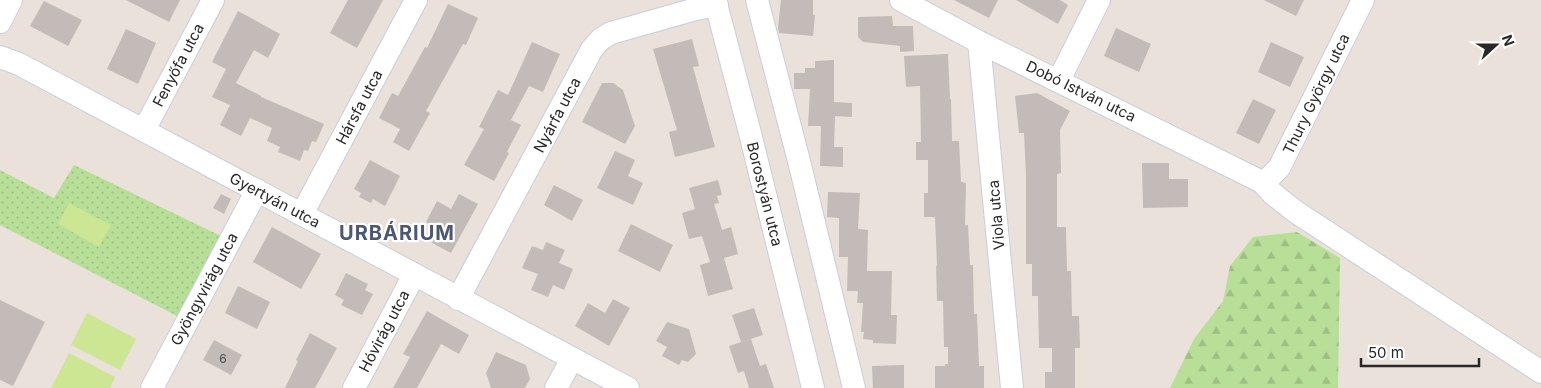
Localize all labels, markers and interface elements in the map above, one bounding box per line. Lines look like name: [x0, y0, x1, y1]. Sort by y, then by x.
street label: Fenyőfa utca: [148, 20, 208, 110]
north arrow: [1471, 20, 1521, 70]
street label: Thury György utca: [1278, 30, 1354, 158]
text: N: [1499, 32, 1518, 48]
street label: Dobó István utca: [1023, 56, 1139, 126]
street label: Hársfa utca: [331, 66, 387, 148]
street label: Nyárfa utca: [529, 74, 585, 156]
street label: Borostyán utca: [743, 140, 787, 248]
street label: Gyertyán utca: [226, 168, 324, 232]
street label: Viola utca: [983, 179, 1009, 251]
district label: URBÁRIUM: [339, 220, 455, 245]
street label: Gyöngyvirág utca: [166, 229, 242, 349]
street label: Hóvirág utca: [354, 287, 414, 375]
scale bar: [1361, 336, 1478, 368]
text: 50 m: [1368, 343, 1404, 362]
house number: 6: [219, 351, 227, 366]

